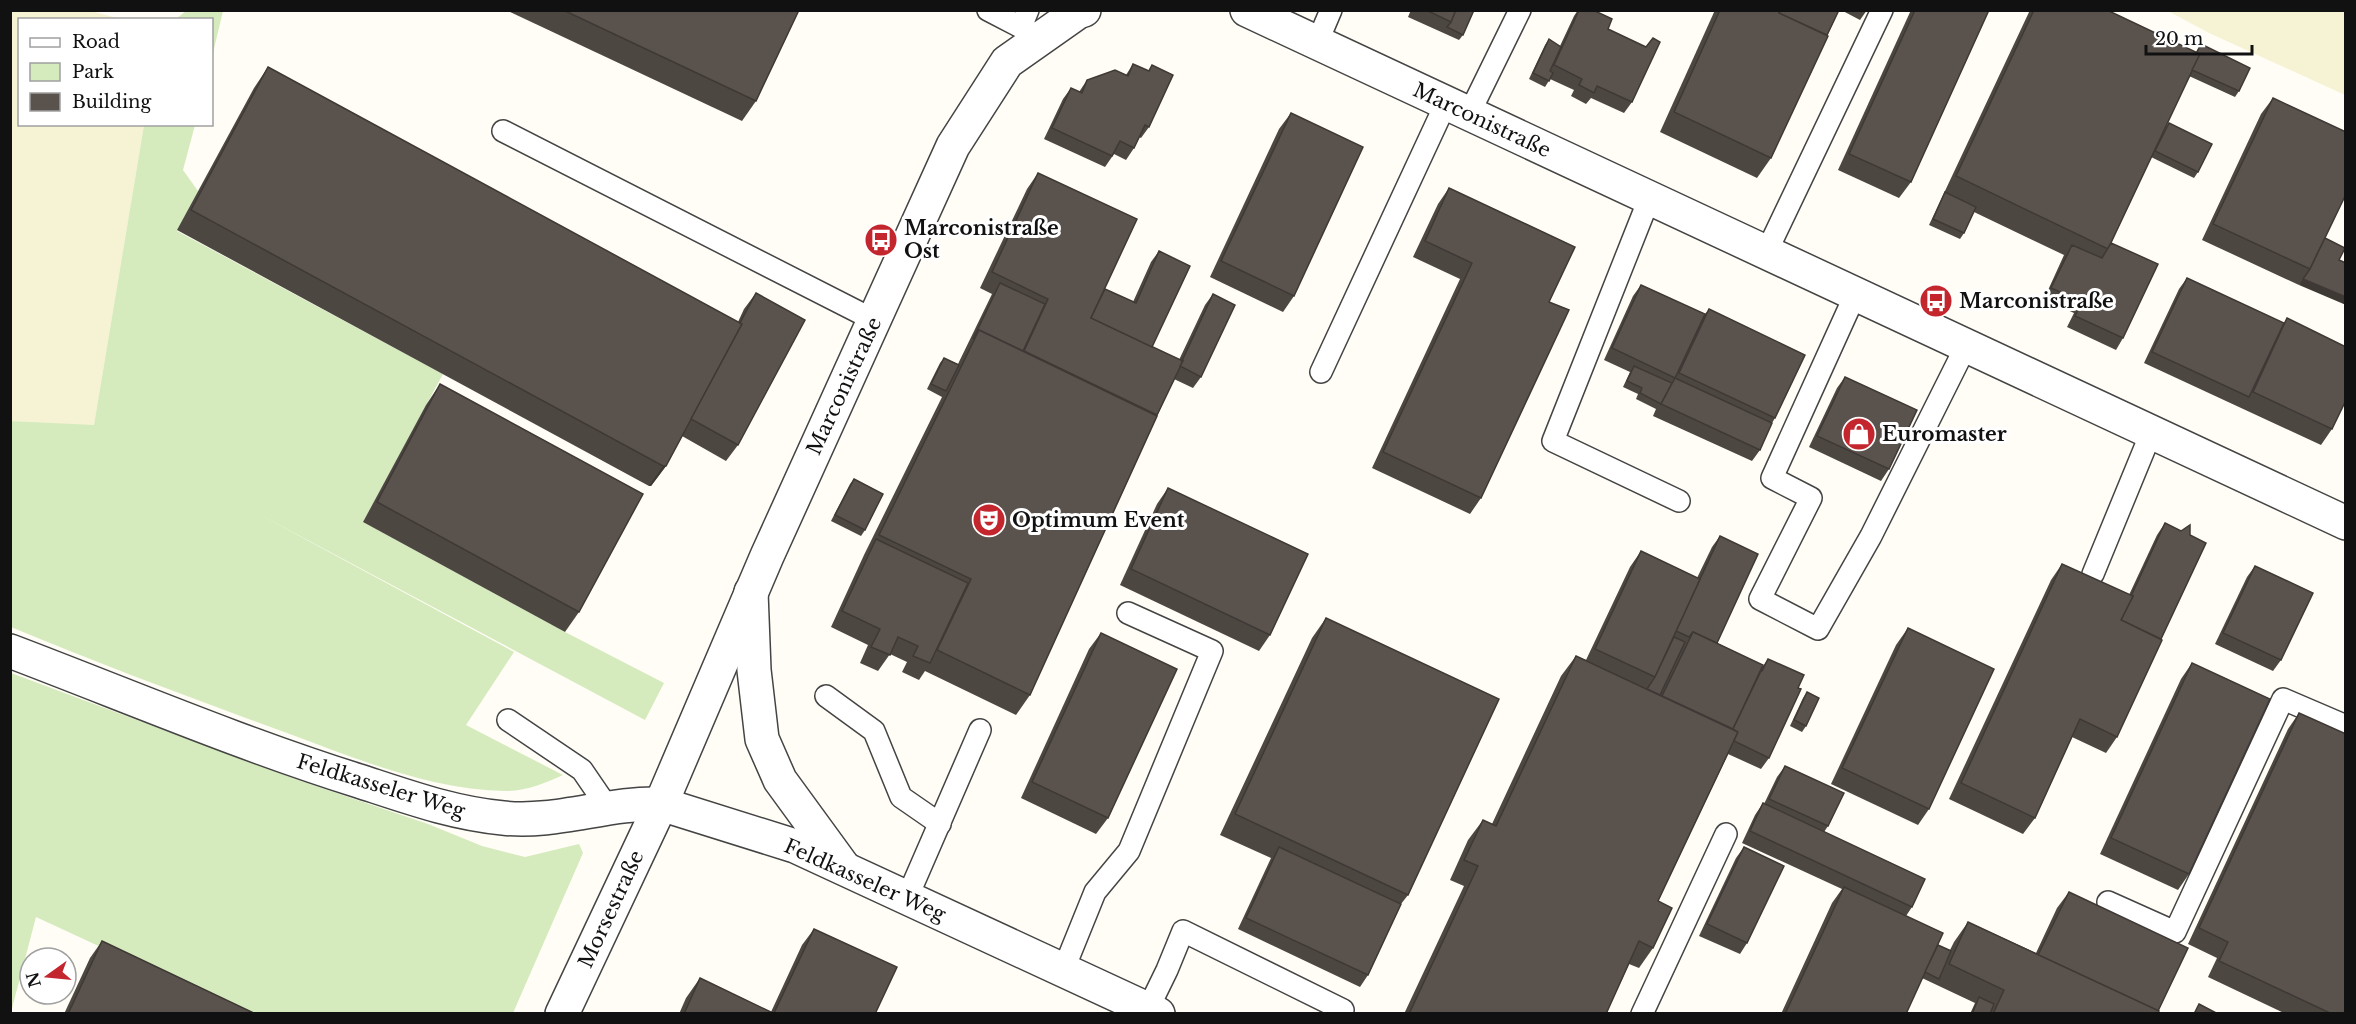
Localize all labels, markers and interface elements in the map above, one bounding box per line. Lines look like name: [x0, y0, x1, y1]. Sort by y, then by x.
legend: [18, 18, 213, 126]
scale bar: [2146, 18, 2252, 56]
text: 20 m: [2155, 28, 2203, 50]
text: Road: [72, 31, 120, 53]
text: Park: [72, 61, 114, 83]
street label: Marconistraße: [1409, 78, 1555, 162]
text: Building: [72, 91, 151, 113]
place label: Marconistraße Ost: [904, 216, 1059, 263]
bus stop icon: Marconistraße Ost: [863, 222, 899, 258]
bus stop icon: Marconistraße: [1918, 283, 1954, 319]
place label: Marconistraße: [1959, 289, 2114, 313]
street label: Marconistraße: [802, 313, 886, 459]
shop icon: Euromaster: [1841, 416, 1877, 452]
place label: Euromaster: [1882, 422, 2007, 446]
theatre icon: Optimum Event: [971, 502, 1007, 538]
place label: Optimum Event: [1012, 508, 1185, 532]
street label: Feldkasseler Weg: [294, 749, 469, 823]
street label: Feldkasseler Weg: [780, 834, 950, 927]
street label: Morsestraße: [573, 846, 649, 972]
north arrow: [18, 946, 78, 1006]
text: N: [22, 970, 45, 990]

